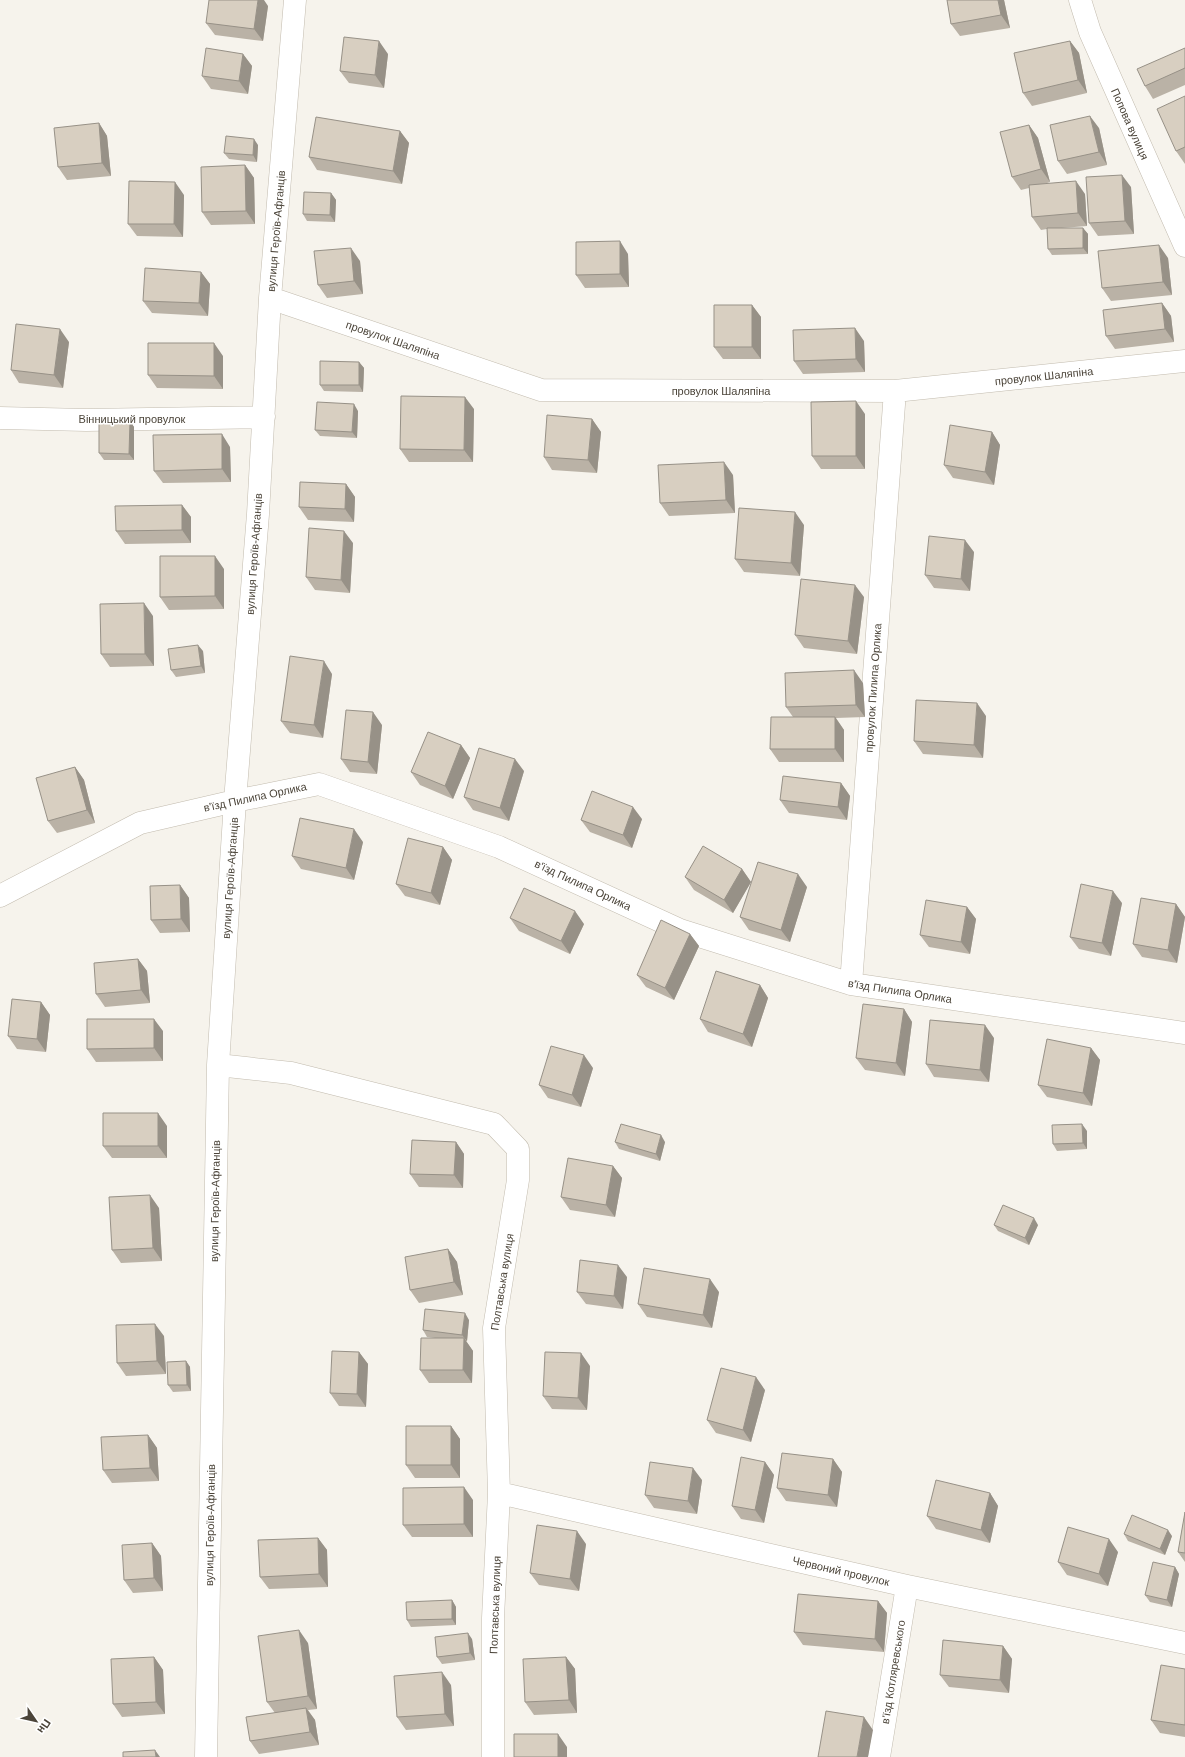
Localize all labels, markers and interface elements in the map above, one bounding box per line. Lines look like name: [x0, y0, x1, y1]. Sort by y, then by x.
street label: Попова вулиця: [1109, 87, 1151, 161]
street label: вулиця Героїв-Афганців: [265, 170, 287, 292]
street label: провулок Шаляпіна: [344, 318, 442, 362]
street label: провулок Шаляпіна: [994, 365, 1095, 387]
street label: провулок Шаляпіна: [672, 385, 771, 397]
street label: Вінницький провулок: [79, 413, 186, 425]
street label: вулиця Героїв-Афганців: [244, 493, 264, 615]
street label: провулок Пилипа Орлика: [863, 622, 884, 753]
street label: в'їзд Пилипа Орлика: [202, 780, 308, 814]
street label: вулиця Героїв-Афганців: [220, 817, 240, 939]
street label: в'їзд Пилипа Орлика: [533, 857, 634, 913]
street label: в'їзд Пилипа Орлика: [847, 977, 954, 1005]
street label: вулиця Героїв-Афганців: [208, 1140, 222, 1262]
street label: Полтавська вулиця: [488, 1233, 516, 1331]
street label: вулиця Героїв-Афганців: [203, 1464, 217, 1586]
street label: Червоний провулок: [791, 1554, 891, 1588]
street label: Полтавська вулиця: [487, 1556, 503, 1654]
street label: в’їзд Котляревського: [879, 1619, 907, 1725]
north arrow: [16, 1701, 56, 1741]
text: Пн: [35, 1717, 53, 1736]

